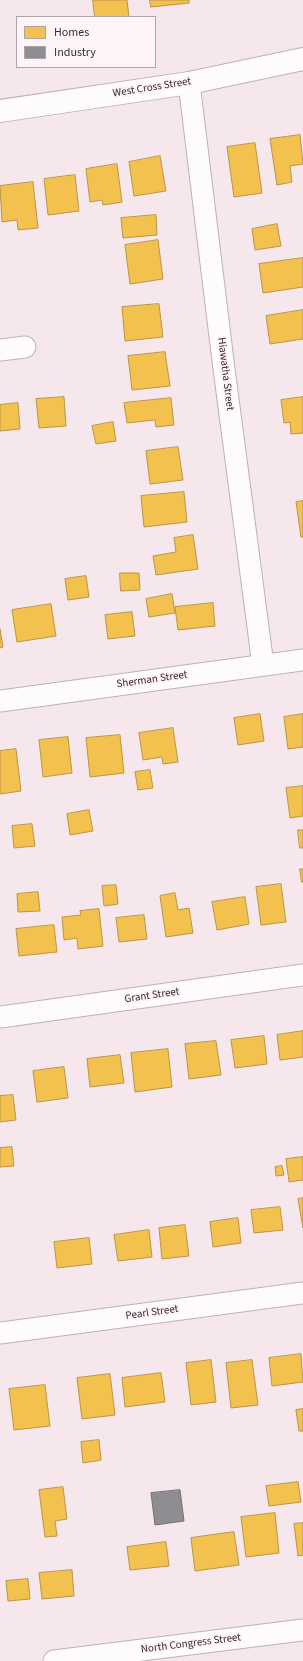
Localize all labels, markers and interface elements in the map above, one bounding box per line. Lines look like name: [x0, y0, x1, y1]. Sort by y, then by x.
legend: [16, 16, 156, 68]
text: Homes: [54, 24, 89, 41]
text: Industry: [54, 44, 96, 61]
street label: West Cross Street: [112, 75, 192, 101]
street label: Hiawatha Street: [214, 337, 236, 411]
street label: Sherman Street: [116, 668, 188, 692]
street label: Grant Street: [124, 986, 180, 1006]
street label: Pearl Street: [125, 1303, 179, 1323]
street label: North Congress Street: [140, 1631, 242, 1657]

